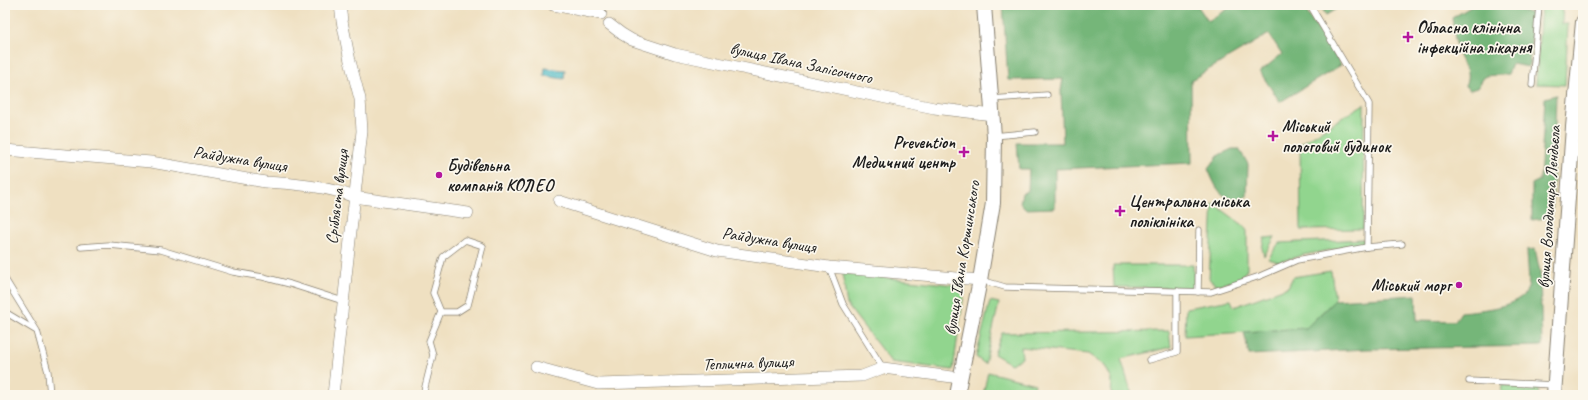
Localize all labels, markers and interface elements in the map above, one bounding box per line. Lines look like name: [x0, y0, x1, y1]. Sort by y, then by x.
place label: Обласна клінічна інфекційна лікарня: [1417, 17, 1533, 58]
marker: Обласна клінічна інфекційна лікарня: [1402, 31, 1414, 43]
street label: вулиця Івана Запісочного: [728, 38, 875, 89]
place label: Міський пологовий будинок: [1282, 116, 1393, 157]
street label: вулиця Володимира Лендьєла: [1533, 123, 1565, 289]
marker: Міський пологовий будинок: [1267, 130, 1279, 142]
place label: Prevention Медичний центр: [852, 132, 957, 173]
street label: Райдужна вулиця: [192, 141, 290, 177]
marker: Prevention Медичний центр: [958, 146, 970, 158]
street label: Срібляста вулиця: [321, 147, 353, 245]
place label: Будівельна компанія КОЛЕО: [447, 155, 555, 196]
marker: Будівельна компанія КОЛЕО: [434, 170, 444, 180]
street label: вулиця Івана Коршинського: [939, 178, 985, 337]
place label: Центральна міська поліклініка: [1129, 191, 1251, 232]
marker: Центральна міська поліклініка: [1114, 205, 1126, 217]
street label: Райдужна вулиця: [721, 222, 819, 258]
place label: Міський морг: [1371, 275, 1454, 296]
marker: Міський морг: [1454, 280, 1464, 290]
street label: Теплична вулиця: [702, 351, 795, 375]

